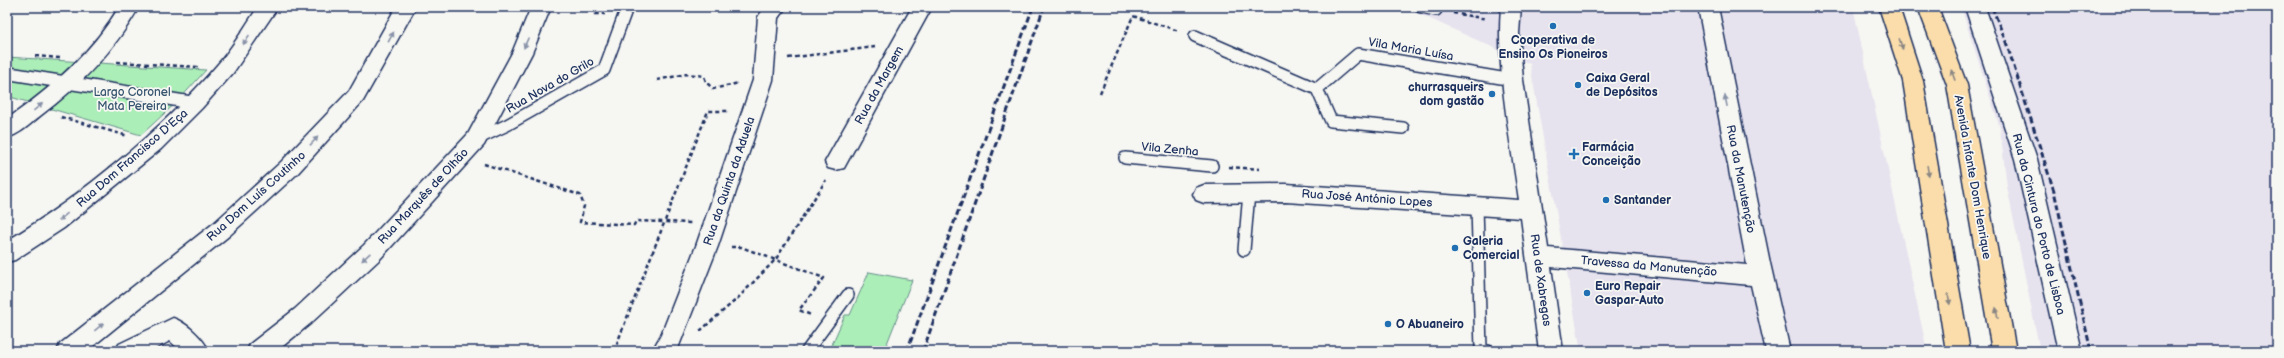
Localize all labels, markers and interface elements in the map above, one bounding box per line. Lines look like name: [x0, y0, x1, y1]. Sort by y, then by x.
marker: Cooperativa de Ensino Os Pioneiros: [1548, 21, 1558, 31]
one-way arrow: [387, 31, 394, 43]
place label: Cooperativa de Ensino Os Pioneiros: [1498, 33, 1608, 62]
one-way arrow: [242, 34, 250, 45]
street label: Vila Maria Luísa: [1367, 35, 1455, 64]
one-way arrow: [523, 37, 529, 49]
one-way arrow: [1898, 39, 1904, 51]
street label: Rua da Margem: [852, 43, 907, 127]
street label: Rua Nova do Grilo: [504, 54, 597, 117]
one-way arrow: [1949, 69, 1955, 81]
place label: Caixa Geral de Depósitos: [1586, 71, 1658, 100]
place label: churrasqueirs dom gastão: [1408, 80, 1484, 109]
marker: Caixa Geral de Depósitos: [1573, 80, 1583, 90]
park label: Largo Coronel Mata Pereira: [93, 85, 171, 114]
marker: churrasqueirs dom gastão: [1487, 89, 1497, 99]
street label: Avenida Infante Dom Henrique: [1951, 94, 1994, 260]
one-way arrow: [1723, 95, 1729, 107]
one-way arrow: [33, 103, 44, 112]
street label: Rua Dom Francisco D'Eça: [74, 106, 191, 211]
street label: Rua da Quinta da Aduela: [700, 115, 759, 248]
street label: Rua da Manutenção: [1723, 124, 1758, 235]
street label: Rua da Cintura do Porto de Lisboa: [2009, 132, 2068, 317]
one-way arrow: [309, 136, 319, 146]
street label: Vila Zenha: [1141, 140, 1199, 159]
place label: Farmácia Conceição: [1582, 140, 1641, 169]
street label: Rua Marquês de Olhão: [375, 145, 472, 248]
street label: Rua Dom Luís Coutinho: [204, 148, 309, 245]
marker: Farmácia Conceição: [1569, 149, 1579, 159]
one-way arrow: [1925, 165, 1931, 177]
street label: Rua José António Lopes: [1301, 186, 1433, 211]
place label: Santander: [1614, 193, 1671, 208]
marker: Santander: [1601, 195, 1611, 205]
one-way arrow: [58, 212, 69, 221]
street label: Rua de Xabregas: [1527, 233, 1554, 327]
place label: Galeria Comercial: [1463, 234, 1519, 263]
marker: Galeria Comercial: [1450, 243, 1460, 253]
one-way arrow: [361, 253, 372, 262]
street label: Travessa da Manutenção: [1580, 253, 1718, 280]
place label: Euro Repair Gaspar-Auto: [1595, 279, 1664, 308]
marker: Euro Repair Gaspar-Auto: [1582, 288, 1592, 298]
one-way arrow: [1946, 293, 1952, 305]
one-way arrow: [1994, 307, 2000, 319]
place label: O Abuaneiro: [1396, 317, 1464, 332]
marker: O Abuaneiro: [1383, 319, 1393, 329]
one-way arrow: [94, 322, 105, 331]

